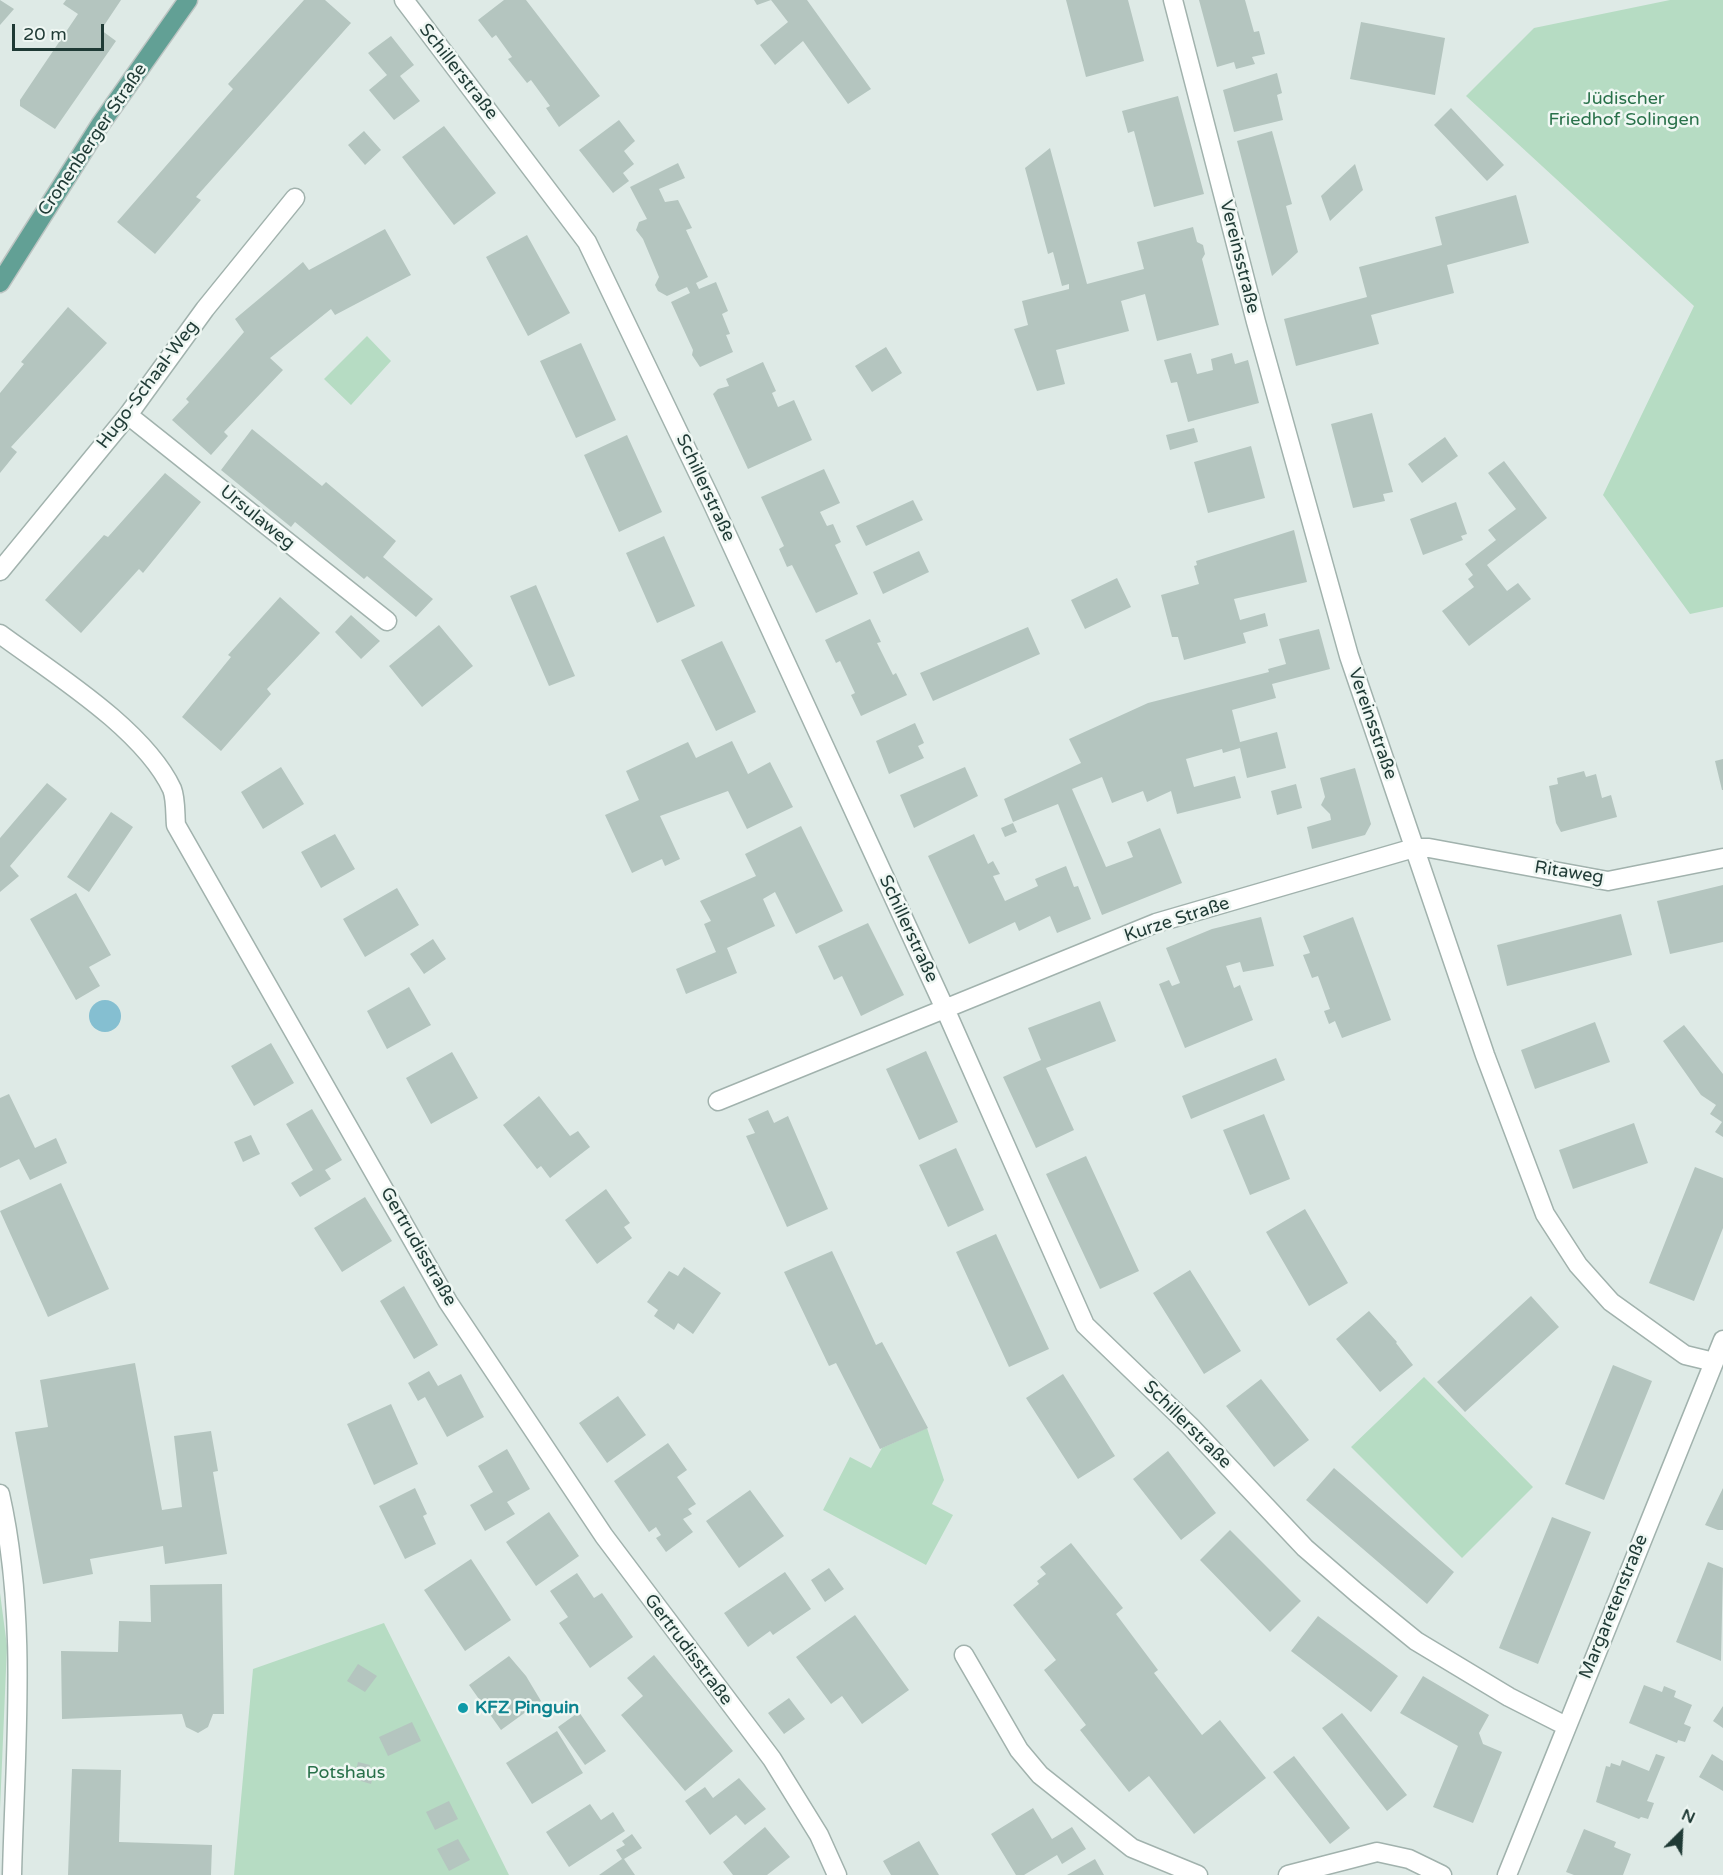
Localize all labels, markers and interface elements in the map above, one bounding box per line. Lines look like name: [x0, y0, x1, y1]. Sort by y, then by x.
scale bar: [15, 12, 106, 50]
street label: Schillerstraße: [414, 20, 502, 124]
text: 20 m: [23, 23, 67, 45]
street label: Cronenberger Straße: [34, 60, 152, 220]
park label: Jüdischer Friedhof Solingen: [1548, 88, 1700, 130]
street label: Vereinsstraße: [1214, 198, 1264, 316]
street label: Hugo-Schaal-Weg: [93, 317, 203, 453]
street label: Schillerstraße: [671, 431, 739, 545]
street label: Ursulaweg: [215, 481, 299, 555]
street label: Vereinsstraße: [1343, 666, 1401, 782]
street label: Ritaweg: [1533, 857, 1605, 889]
street label: Schillerstraße: [874, 872, 942, 986]
street label: Kurze Straße: [1122, 893, 1232, 947]
street label: Gertrudisstraße: [375, 1184, 461, 1310]
street label: Schillerstraße: [1138, 1376, 1236, 1474]
street label: Margaretenstraße: [1575, 1532, 1653, 1682]
street label: Gertrudisstraße: [639, 1590, 737, 1710]
place label: KFZ Pinguin: [475, 1697, 579, 1719]
marker: KFZ Pinguin: [456, 1701, 470, 1715]
park label: Potshaus: [307, 1762, 385, 1784]
north arrow: [1651, 1803, 1711, 1863]
text: N: [1678, 1805, 1698, 1828]

